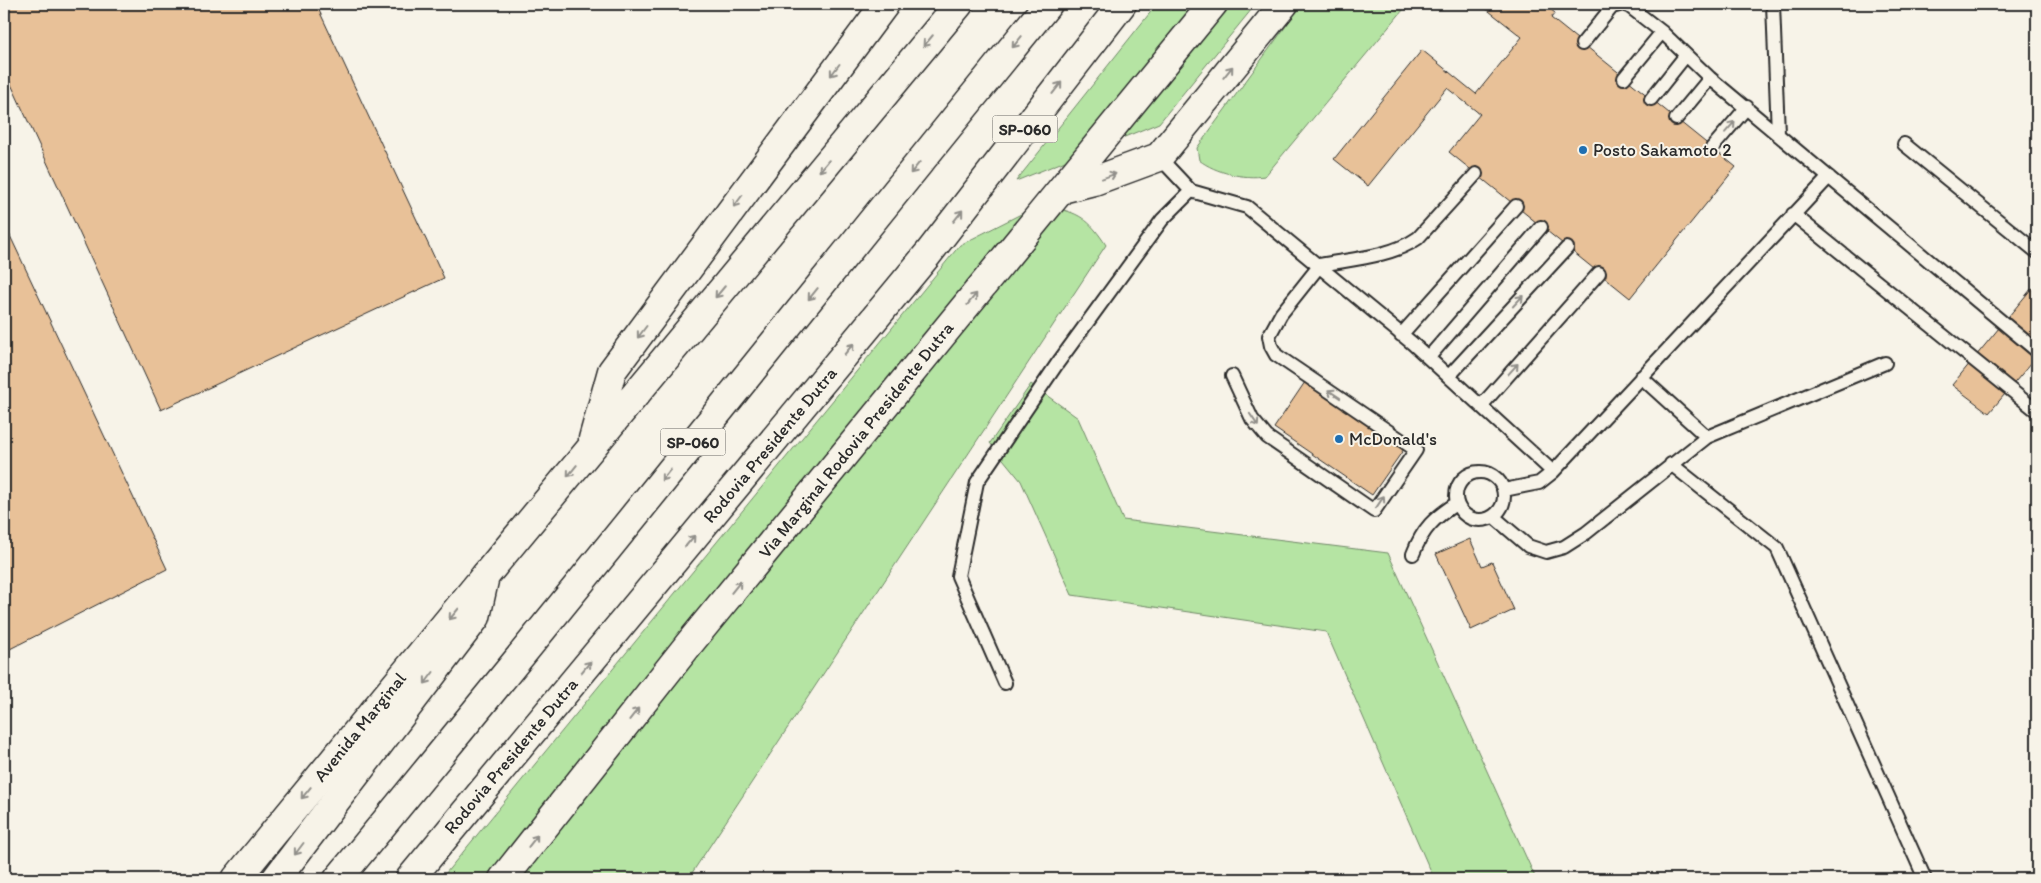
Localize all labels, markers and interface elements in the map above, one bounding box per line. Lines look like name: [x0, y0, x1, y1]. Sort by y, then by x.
one-way arrow: [922, 35, 933, 48]
one-way arrow: [1012, 35, 1023, 48]
one-way arrow: [830, 63, 840, 77]
one-way arrow: [1222, 66, 1233, 79]
one-way arrow: [1052, 82, 1063, 95]
road number: SP-060: [992, 116, 1058, 142]
one-way arrow: [1724, 121, 1735, 134]
place label: Posto Sakamoto 2: [1593, 139, 1732, 161]
marker: Posto Sakamoto 2: [1577, 144, 1589, 156]
one-way arrow: [818, 160, 830, 173]
one-way arrow: [909, 161, 920, 174]
one-way arrow: [1101, 171, 1116, 180]
one-way arrow: [733, 194, 744, 207]
one-way arrow: [952, 210, 963, 223]
one-way arrow: [715, 285, 726, 298]
one-way arrow: [807, 287, 818, 300]
one-way arrow: [967, 293, 978, 306]
one-way arrow: [1512, 295, 1524, 308]
street label: Via Marginal Rodovia Presidente Dutra: [754, 318, 958, 562]
one-way arrow: [636, 325, 647, 338]
one-way arrow: [844, 343, 855, 356]
street label: Rodovia Presidente Dutra: [699, 363, 841, 527]
one-way arrow: [1508, 363, 1519, 376]
one-way arrow: [1327, 389, 1341, 399]
one-way arrow: [1249, 412, 1259, 426]
road number: SP-060: [660, 428, 726, 456]
place label: McDonald's: [1349, 428, 1437, 450]
marker: McDonald's: [1333, 433, 1345, 445]
one-way arrow: [567, 464, 578, 477]
one-way arrow: [661, 468, 672, 481]
one-way arrow: [1375, 495, 1385, 509]
one-way arrow: [684, 535, 695, 548]
one-way arrow: [731, 581, 742, 594]
one-way arrow: [449, 607, 460, 620]
one-way arrow: [580, 660, 591, 673]
street label: Avenida Marginal: [309, 668, 411, 786]
one-way arrow: [424, 671, 434, 685]
street label: Rodovia Presidente Dutra: [439, 673, 583, 838]
one-way arrow: [629, 708, 640, 721]
one-way arrow: [301, 786, 312, 799]
one-way arrow: [528, 835, 539, 848]
one-way arrow: [294, 842, 304, 856]

